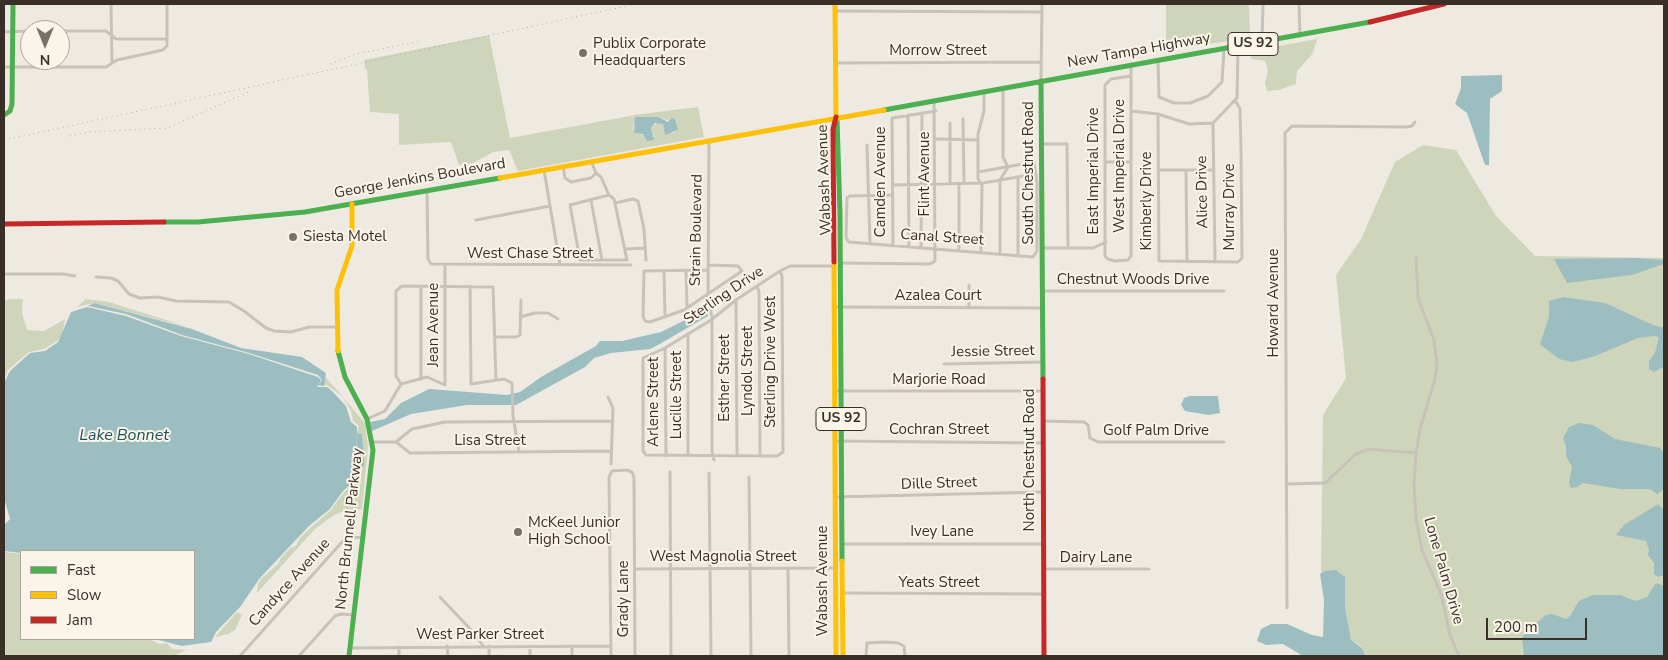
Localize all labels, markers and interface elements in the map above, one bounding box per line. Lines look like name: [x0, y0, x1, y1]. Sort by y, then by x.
north arrow: [20, 20, 70, 70]
street label: New Tampa Highway: [1066, 30, 1212, 72]
road number: US 92: [1228, 33, 1278, 56]
place label: Publix Corporate Headquarters: [593, 35, 706, 70]
street label: Morrow Street: [889, 42, 987, 60]
marker: Publix Corporate Headquarters: [577, 47, 589, 59]
text: N: [40, 50, 50, 69]
street label: West Imperial Drive: [1111, 99, 1129, 233]
street label: South Chestnut Road: [1020, 101, 1038, 245]
street label: East Imperial Drive: [1085, 108, 1103, 234]
street label: Wabash Avenue: [814, 124, 836, 236]
street label: Camden Avenue: [872, 127, 890, 237]
street label: Flint Avenue: [916, 132, 934, 216]
street label: Kimberly Drive: [1138, 151, 1156, 251]
street label: George Jenkins Boulevard: [333, 155, 507, 203]
street label: Alice Drive: [1193, 155, 1213, 229]
street label: Murray Drive: [1221, 164, 1239, 250]
street label: Strain Boulevard: [687, 174, 707, 286]
street label: Canal Street: [900, 226, 984, 250]
place label: Siesta Motel: [303, 228, 387, 246]
marker: Siesta Motel: [287, 231, 299, 243]
street label: West Chase Street: [467, 245, 593, 263]
street label: Howard Avenue: [1265, 249, 1283, 357]
street label: Sterling Drive: [681, 263, 767, 329]
street label: Chestnut Woods Drive: [1057, 271, 1209, 289]
street label: Jean Avenue: [425, 283, 443, 367]
street label: Azalea Court: [894, 287, 982, 305]
street label: Sterling Drive West: [762, 296, 780, 428]
street label: Lyndol Street: [739, 326, 757, 416]
street label: Esther Street: [716, 334, 734, 422]
street label: Jessie Street: [951, 342, 1035, 362]
street label: Lucille Street: [668, 351, 686, 439]
street label: Arlene Street: [645, 357, 663, 447]
street label: Marjorie Road: [892, 371, 986, 389]
street label: North Chestnut Road: [1021, 389, 1039, 531]
road number: US 92: [816, 408, 866, 430]
street label: Cochran Street: [889, 421, 989, 439]
street label: Golf Palm Drive: [1103, 422, 1209, 440]
water label: Lake Bonnet: [79, 426, 169, 446]
street label: Lisa Street: [454, 432, 526, 450]
street label: North Brunnell Parkway: [333, 447, 367, 611]
street label: Dille Street: [901, 474, 977, 494]
place label: McKeel Junior High School: [528, 514, 620, 549]
street label: Lone Palm Drive: [1419, 515, 1467, 627]
street label: Ivey Lane: [910, 523, 974, 541]
marker: McKeel Junior High School: [512, 526, 524, 538]
street label: Wabash Avenue: [814, 526, 832, 636]
street label: Candyce Avenue: [246, 535, 334, 631]
street label: West Magnolia Street: [650, 548, 796, 566]
street label: Dairy Lane: [1060, 549, 1132, 567]
legend: [20, 550, 195, 640]
text: Fast: [67, 560, 95, 580]
street label: Grady Lane: [615, 560, 633, 638]
street label: Yeats Street: [899, 574, 979, 592]
text: Slow: [67, 585, 101, 605]
scale bar: [1488, 608, 1589, 640]
text: Jam: [67, 610, 93, 630]
text: 200 m: [1494, 617, 1538, 637]
street label: West Parker Street: [416, 626, 544, 644]

